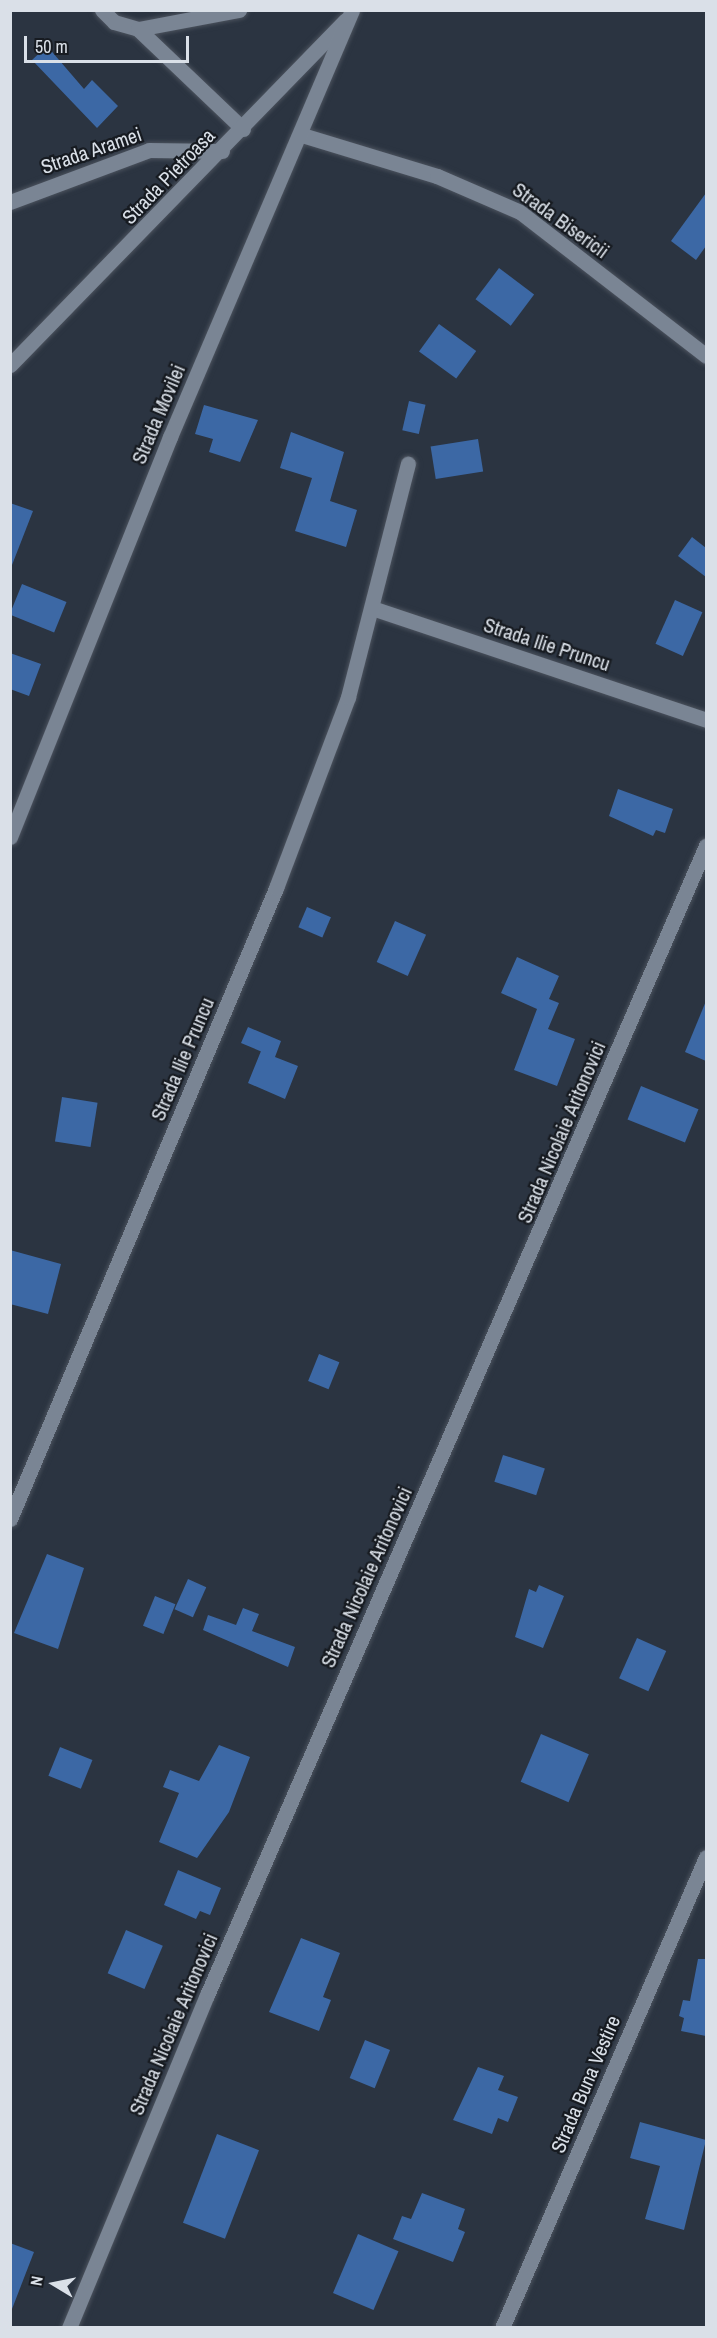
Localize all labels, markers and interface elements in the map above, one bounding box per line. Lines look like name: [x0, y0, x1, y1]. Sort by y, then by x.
scale bar: [27, 24, 192, 62]
text: 50 m: [35, 34, 68, 59]
street label: Strada Aramei: [37, 121, 145, 179]
street label: Strada Pietroasa: [117, 123, 219, 229]
street label: Strada Bisericii: [508, 177, 614, 263]
street label: Strada Movilei: [126, 361, 190, 467]
street label: Strada Ilie Pruncu: [481, 612, 613, 676]
street label: Strada Ilie Pruncu: [145, 994, 219, 1124]
street label: Strada Nicolaie Aritonovici: [512, 1037, 610, 1227]
street label: Strada Nicolaie Aritonovici: [315, 1483, 417, 1671]
street label: Strada Nicolaie Aritonovici: [124, 1929, 222, 2119]
street label: Strada Buna Vestire: [545, 2012, 625, 2156]
north arrow: [24, 2254, 84, 2314]
text: N: [25, 2274, 48, 2287]

